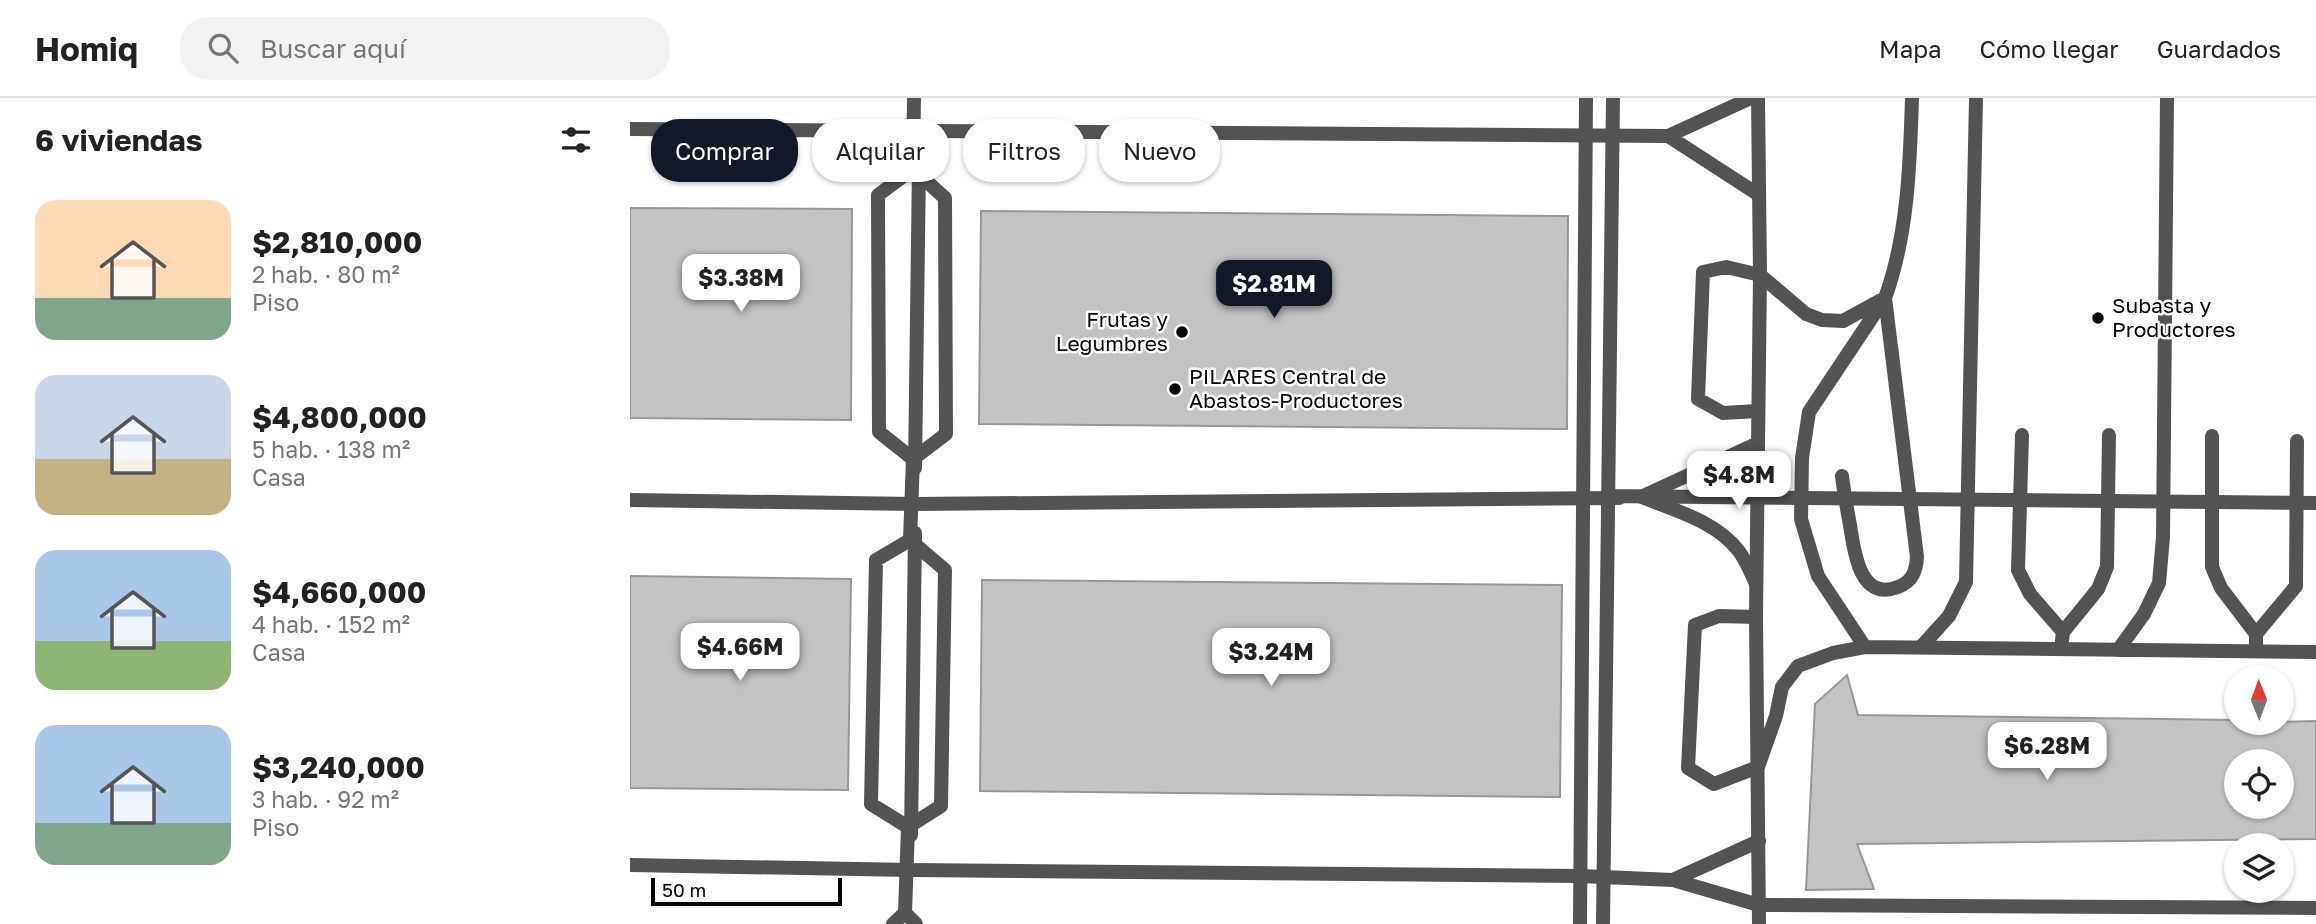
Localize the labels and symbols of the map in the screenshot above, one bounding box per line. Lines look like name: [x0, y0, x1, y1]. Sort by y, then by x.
pin: $3.38M: [684, 254, 798, 314]
pin: $2.81M: [1217, 260, 1331, 320]
place label: Subasta y Productores: [2112, 292, 2236, 342]
place label: Frutas y Legumbres: [1056, 306, 1168, 356]
marker: Subasta y Productores: [2090, 310, 2106, 326]
marker: Frutas y Legumbres: [1174, 324, 1190, 340]
place label: PILARES Central de Abastos-Productores: [1189, 363, 1403, 413]
marker: PILARES Central de Abastos-Productores: [1167, 381, 1183, 397]
pin: $4.8M: [1690, 452, 1788, 511]
pin: $4.66M: [683, 624, 797, 683]
pin: $3.24M: [1214, 628, 1328, 688]
north arrow: [2224, 665, 2294, 735]
pin: $6.28M: [1990, 722, 2104, 782]
scale bar: [651, 875, 842, 907]

